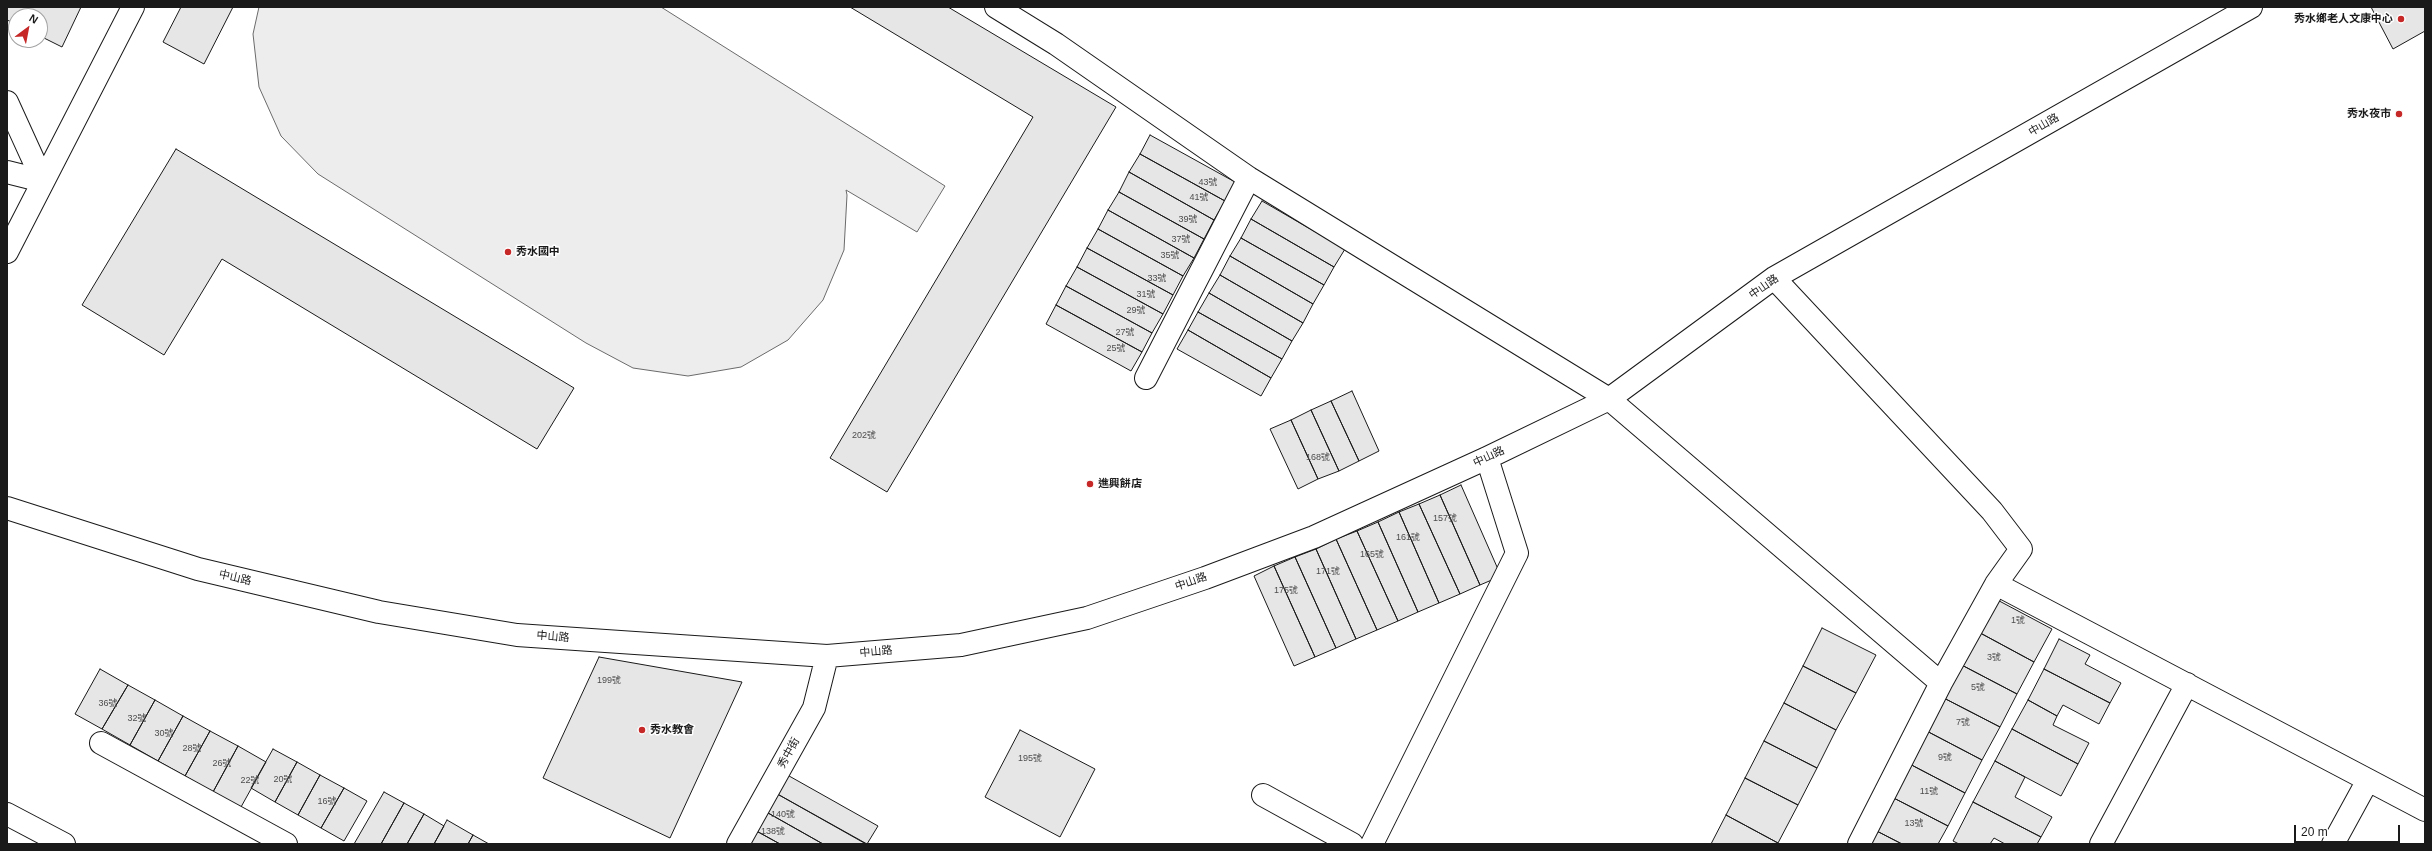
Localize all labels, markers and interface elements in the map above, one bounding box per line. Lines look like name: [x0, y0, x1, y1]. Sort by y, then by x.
north arrow: [8, 8, 48, 48]
text: N: [27, 11, 40, 26]
place label: 秀水鄉老人文康中心: [2294, 12, 2393, 26]
marker: 秀水鄉老人文康中心: [2396, 14, 2406, 24]
place label: 秀水夜市: [2347, 107, 2391, 121]
marker: 秀水夜市: [2394, 109, 2404, 119]
street label: 中山路: [2026, 111, 2062, 139]
house number: 43號: [1198, 178, 1218, 188]
house number: 41號: [1189, 193, 1209, 203]
house number: 39號: [1178, 215, 1198, 225]
house number: 37號: [1171, 235, 1191, 245]
place label: 秀水國中: [516, 245, 560, 259]
marker: 秀水國中: [503, 247, 513, 257]
house number: 35號: [1160, 251, 1180, 261]
street label: 中山路: [1747, 272, 1781, 302]
house number: 33號: [1147, 274, 1167, 284]
house number: 31號: [1136, 290, 1156, 300]
house number: 29號: [1126, 306, 1146, 316]
house number: 27號: [1115, 328, 1135, 338]
house number: 25號: [1106, 344, 1126, 354]
house number: 202號: [852, 431, 876, 441]
street label: 中山路: [1471, 444, 1507, 470]
house number: 168號: [1306, 453, 1330, 463]
place label: 進興餅店: [1098, 477, 1142, 491]
marker: 進興餅店: [1085, 479, 1095, 489]
house number: 157號: [1433, 514, 1457, 524]
house number: 161號: [1396, 533, 1420, 543]
house number: 165號: [1360, 550, 1384, 560]
house number: 171號: [1316, 567, 1340, 577]
street label: 中山路: [217, 568, 253, 588]
street label: 中山路: [1173, 570, 1209, 594]
house number: 175號: [1274, 586, 1298, 596]
house number: 1號: [2011, 616, 2025, 626]
street label: 中山路: [536, 629, 570, 645]
street label: 中山路: [859, 644, 893, 660]
house number: 3號: [1987, 653, 2001, 663]
house number: 199號: [597, 676, 621, 686]
house number: 5號: [1971, 683, 1985, 693]
house number: 36號: [98, 699, 118, 709]
house number: 32號: [127, 714, 147, 724]
house number: 7號: [1956, 718, 1970, 728]
place label: 秀水教會: [650, 723, 694, 737]
marker: 秀水教會: [637, 725, 647, 735]
house number: 30號: [154, 729, 174, 739]
street label: 秀中街: [775, 735, 803, 771]
house number: 28號: [182, 744, 202, 754]
house number: 9號: [1938, 753, 1952, 763]
house number: 195號: [1018, 754, 1042, 764]
house number: 26號: [212, 759, 232, 769]
house number: 20號: [273, 775, 293, 785]
house number: 22號: [240, 776, 260, 786]
house number: 11號: [1920, 787, 1938, 797]
house number: 16號: [317, 797, 337, 807]
house number: 140號: [771, 810, 795, 820]
scale bar: [2296, 817, 2402, 843]
house number: 13號: [1904, 819, 1924, 829]
text: 20 m: [2301, 825, 2328, 839]
house number: 138號: [761, 827, 785, 837]

